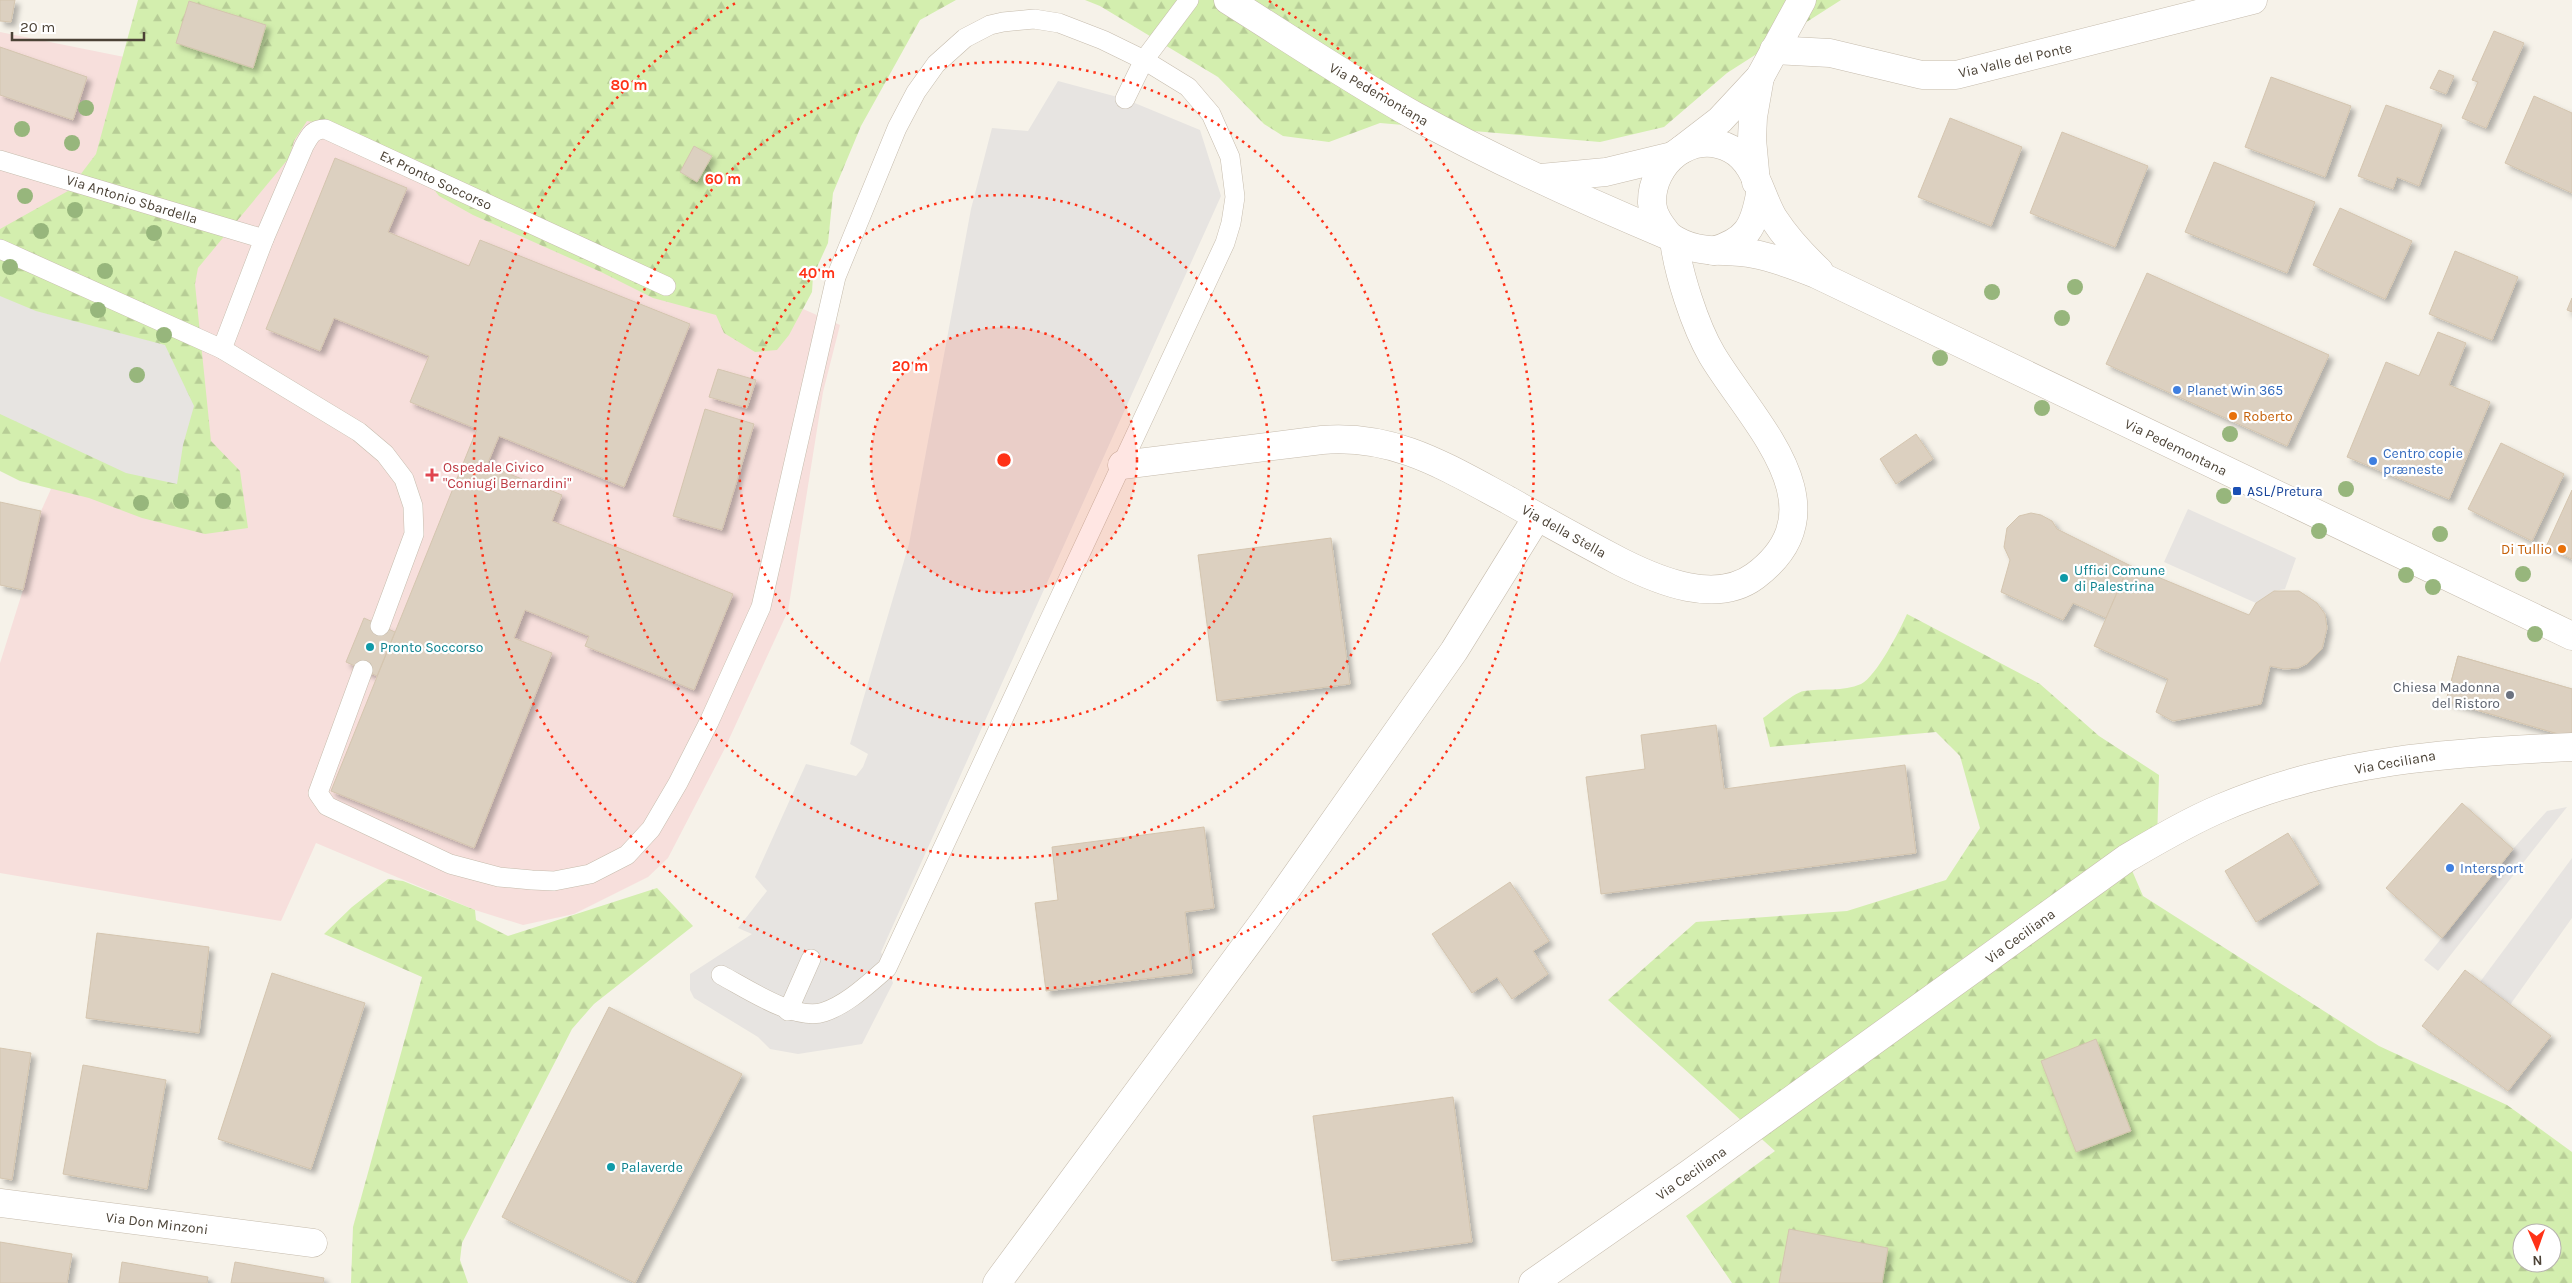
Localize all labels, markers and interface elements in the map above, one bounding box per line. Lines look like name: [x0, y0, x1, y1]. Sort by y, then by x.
scale bar: [12, 10, 145, 42]
text: 20 m: [20, 18, 55, 36]
street label: Via Valle del Ponte: [1957, 39, 2073, 82]
street label: Via Pedemontana: [1326, 59, 1431, 130]
text: 80 m: [610, 76, 648, 94]
street label: Ex Pronto Soccorso: [377, 147, 495, 214]
text: 60 m: [705, 170, 741, 188]
street label: Via Antonio Sbardella: [64, 171, 200, 228]
text: 40 m: [799, 264, 835, 282]
text: 20 m: [892, 357, 928, 375]
place label: Planet Win 365: [2187, 382, 2283, 399]
marker: Planet Win 365: [2171, 384, 2183, 396]
place label: Roberto: [2243, 408, 2293, 425]
marker: Roberto: [2227, 410, 2239, 422]
street label: Via Pedemontana: [2122, 415, 2230, 480]
place label: Centro copie præneste: [2383, 445, 2463, 478]
centre of rings: [995, 451, 1013, 469]
marker: Centro copie præneste: [2367, 455, 2379, 467]
place label: Ospedale Civico "Coniugi Bernardini": [443, 459, 572, 492]
marker: Ospedale Civico "Coniugi Bernardini": [425, 468, 439, 482]
place label: ASL/Pretura: [2247, 483, 2323, 500]
marker: ASL/Pretura: [2231, 485, 2243, 497]
street label: Via della Stella: [1519, 501, 1609, 562]
place label: Di Tullio: [2501, 541, 2552, 558]
marker: Di Tullio: [2556, 543, 2568, 555]
place label: Uffici Comune di Palestrina: [2074, 562, 2165, 595]
marker: Uffici Comune di Palestrina: [2058, 572, 2070, 584]
place label: Pronto Soccorso: [380, 639, 483, 656]
marker: Pronto Soccorso: [364, 641, 376, 653]
place label: Chiesa Madonna del Ristoro: [2393, 679, 2500, 712]
marker: Chiesa Madonna del Ristoro: [2504, 689, 2516, 701]
street label: Via Ceciliana: [2353, 747, 2437, 778]
place label: Intersport: [2460, 860, 2523, 877]
marker: Intersport: [2444, 862, 2456, 874]
street label: Via Ceciliana: [1982, 905, 2059, 967]
street label: Via Ceciliana: [1653, 1143, 1730, 1204]
place label: Palaverde: [621, 1159, 683, 1176]
marker: Palaverde: [605, 1161, 617, 1173]
street label: Via Don Minzoni: [105, 1209, 209, 1238]
north arrow: [2512, 1223, 2562, 1273]
text: N: [2532, 1252, 2543, 1269]

